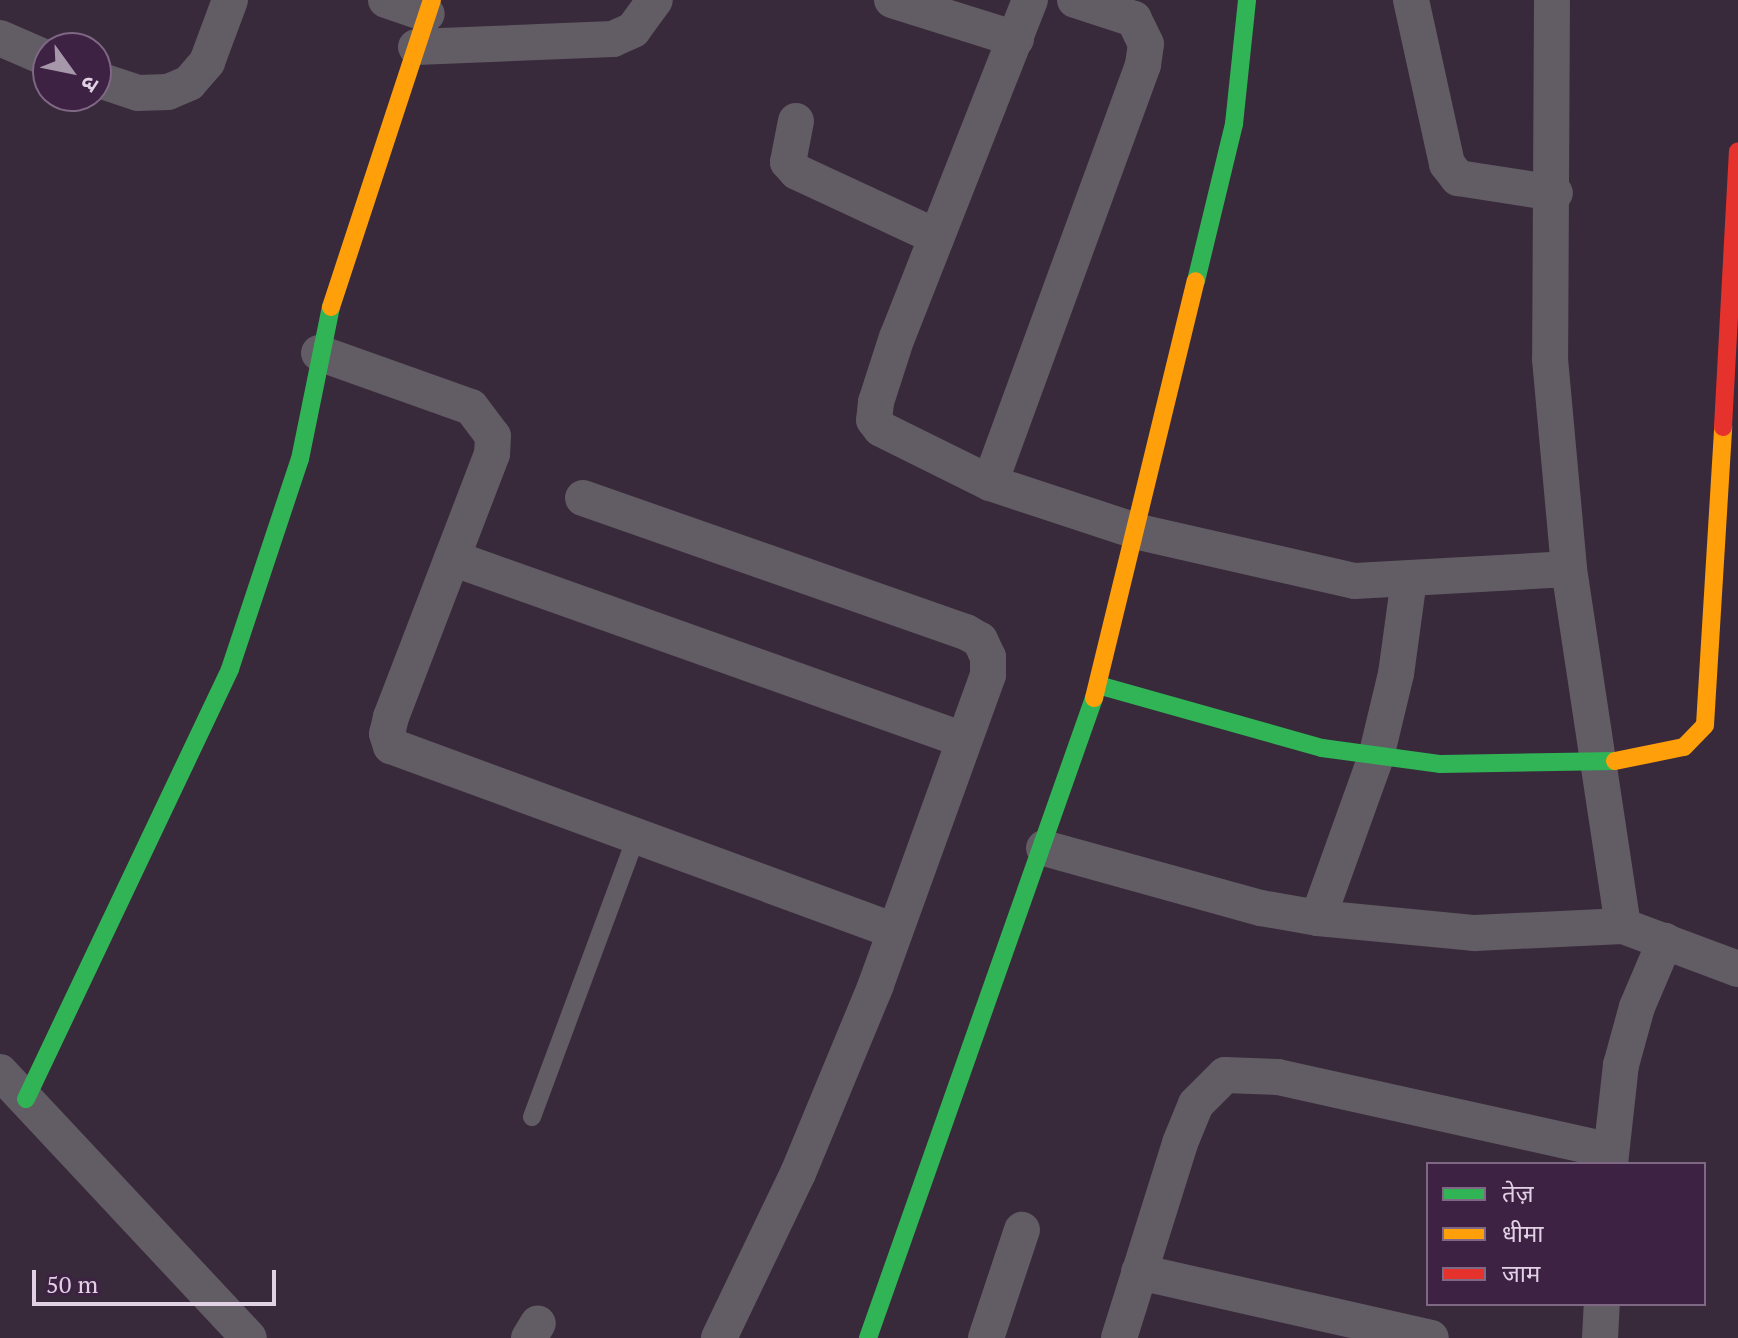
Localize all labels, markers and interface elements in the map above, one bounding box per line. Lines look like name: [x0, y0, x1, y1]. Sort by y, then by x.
north arrow: [32, 32, 112, 112]
text: उ: [75, 71, 107, 98]
legend: [1426, 1162, 1706, 1306]
text: तेज़: [1502, 1177, 1534, 1209]
text: धीमा: [1502, 1217, 1544, 1249]
scale bar: [36, 1254, 280, 1304]
text: जाम: [1502, 1257, 1540, 1289]
text: 50 m: [46, 1268, 98, 1300]

